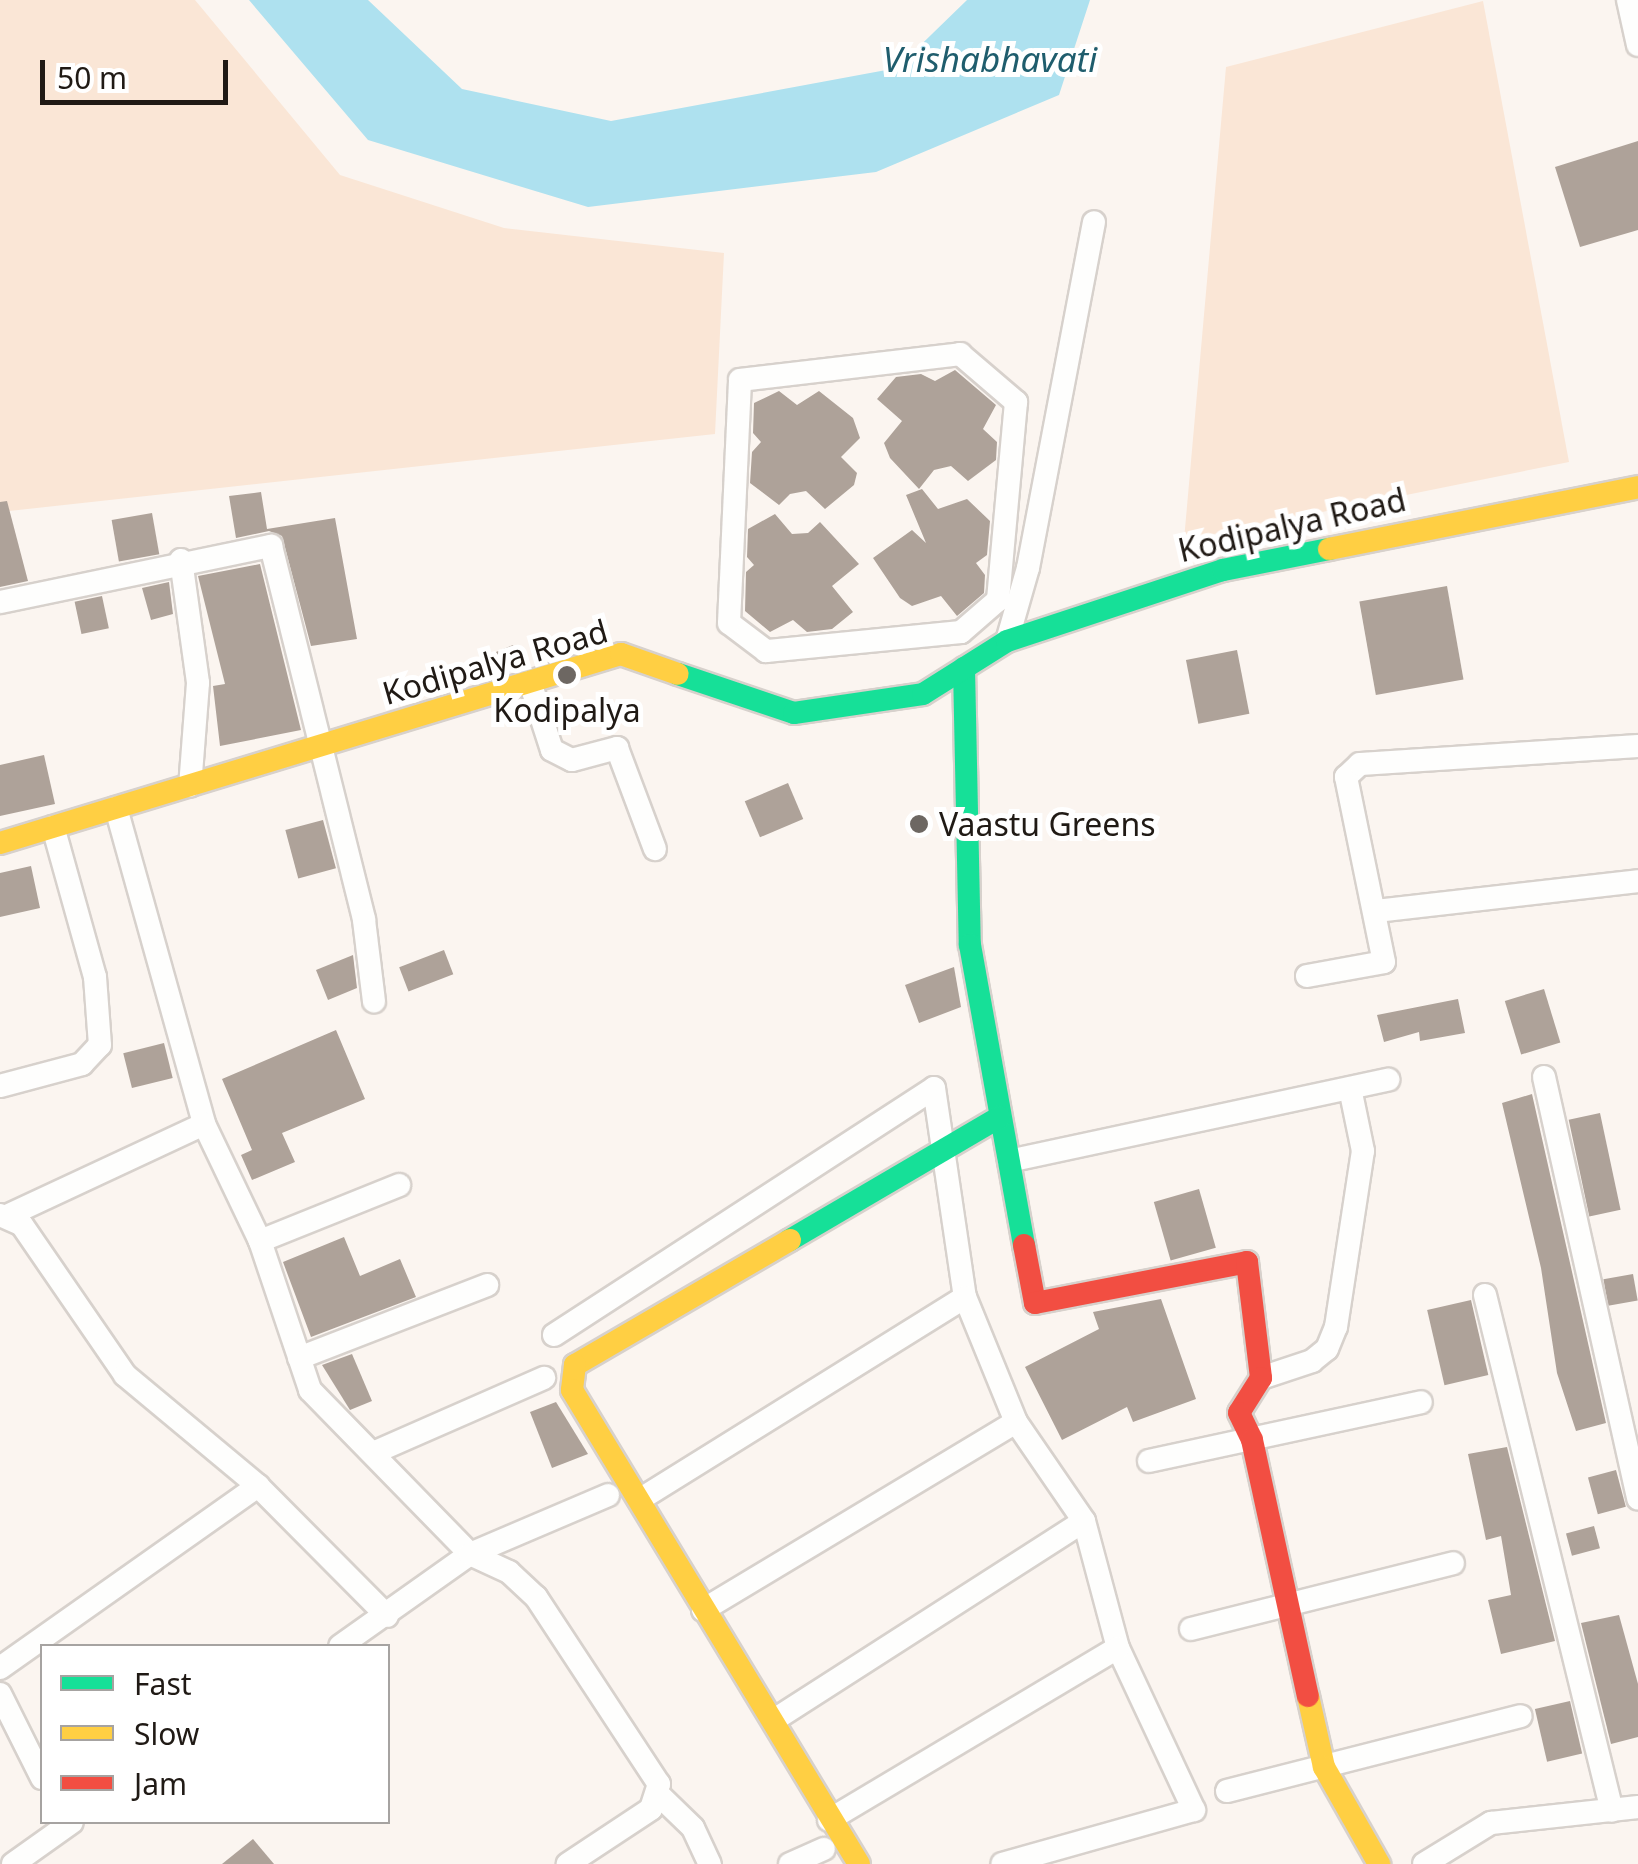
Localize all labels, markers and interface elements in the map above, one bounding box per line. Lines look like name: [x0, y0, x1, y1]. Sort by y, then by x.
water label: Vrishabhavati: [883, 38, 1097, 80]
scale bar: [45, 40, 232, 102]
text: 50 m: [57, 57, 127, 98]
street label: Kodipalya Road: [1174, 480, 1410, 570]
street label: Kodipalya Road: [378, 612, 612, 712]
marker: Kodipalya: [556, 664, 578, 686]
place label: Kodipalya: [493, 691, 641, 729]
place label: Vaastu Greens: [939, 805, 1156, 843]
marker: Vaastu Greens: [908, 813, 930, 835]
legend: [40, 1644, 390, 1824]
text: Fast: [134, 1663, 192, 1704]
text: Slow: [134, 1713, 199, 1754]
text: Jam: [134, 1763, 187, 1804]

